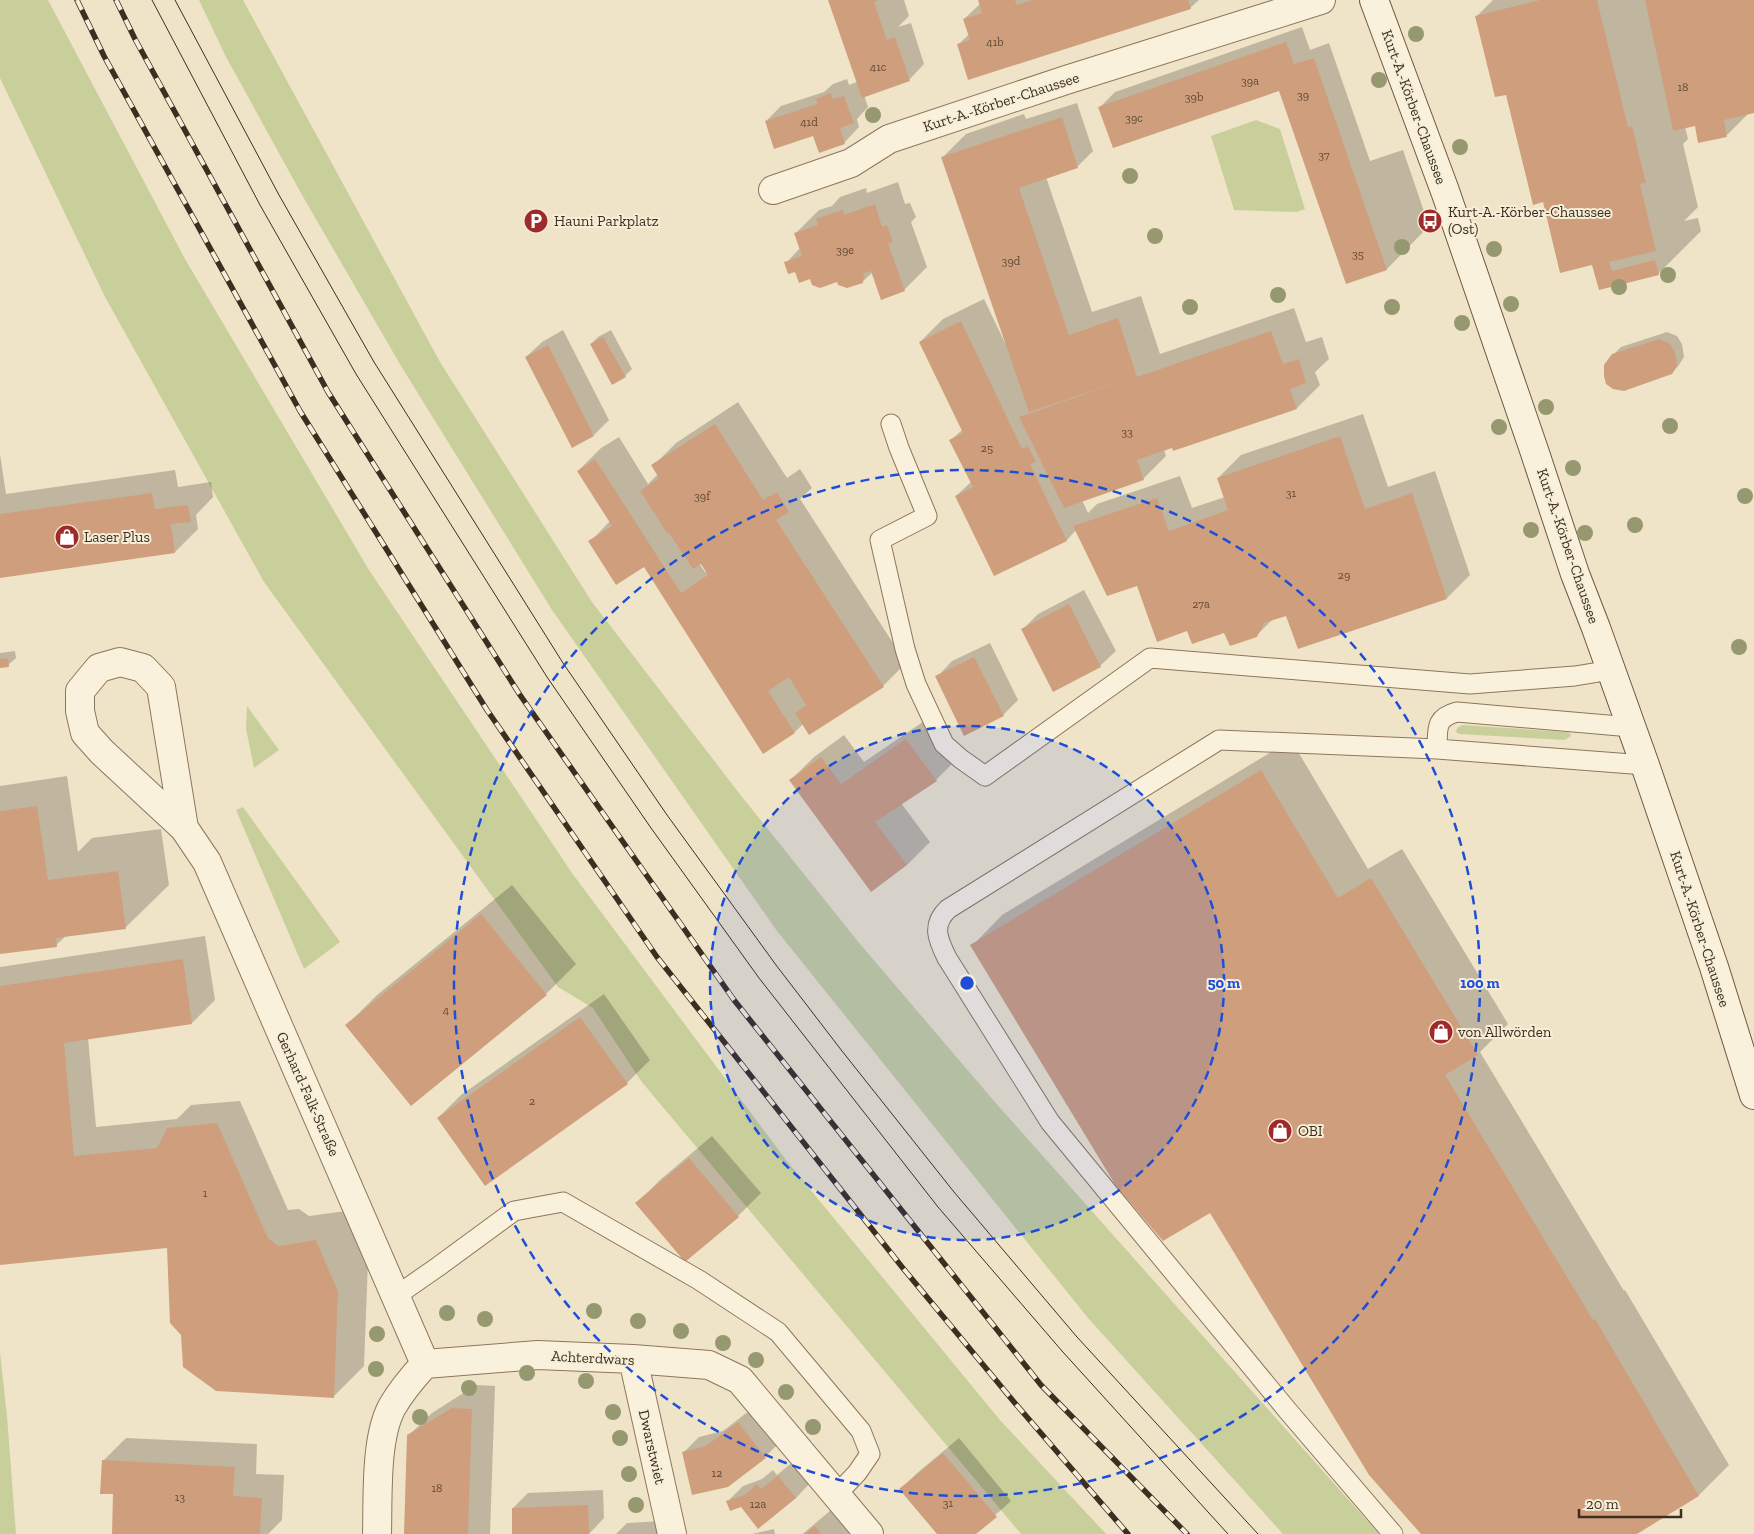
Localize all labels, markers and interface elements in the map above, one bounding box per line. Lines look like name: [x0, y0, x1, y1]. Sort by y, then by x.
street label: Kurt-A.-Körber-Chaussee: [1378, 27, 1450, 187]
house number: 41b: [986, 35, 1004, 49]
house number: 41c: [870, 60, 887, 74]
street label: Kurt-A.-Körber-Chaussee: [921, 68, 1081, 136]
house number: 39a: [1241, 74, 1259, 88]
house number: 18: [1677, 80, 1689, 94]
house number: 39: [1297, 88, 1309, 102]
house number: 39b: [1185, 90, 1203, 104]
house number: 39c: [1125, 111, 1143, 125]
house number: 41d: [800, 115, 818, 129]
house number: 37: [1318, 148, 1330, 162]
place label: Kurt-A.-Körber-Chaussee (Ost): [1448, 203, 1611, 238]
parking icon: Hauni Parkplatz: [523, 208, 549, 234]
bus stop icon: Kurt-A.-Körber-Chaussee (Ost): [1417, 208, 1443, 234]
place label: Hauni Parkplatz: [554, 212, 659, 230]
house number: 39e: [836, 243, 854, 257]
house number: 35: [1352, 247, 1364, 261]
house number: 39d: [1002, 254, 1021, 268]
house number: 33: [1121, 425, 1133, 439]
house number: 25: [981, 441, 993, 455]
street label: Kurt-A.-Körber-Chaussee: [1533, 466, 1603, 626]
house number: 31: [1286, 486, 1297, 500]
house number: 39f: [694, 489, 711, 503]
shop icon: Laser Plus: [54, 524, 80, 550]
place label: Laser Plus: [84, 528, 150, 546]
house number: 29: [1338, 568, 1350, 582]
house number: 27a: [1192, 597, 1210, 611]
street label: Kurt-A.-Körber-Chaussee: [1666, 849, 1734, 1009]
centre of rings: [958, 974, 976, 992]
text: 50 m: [1208, 974, 1240, 992]
text: 100 m: [1460, 974, 1500, 992]
house number: 4: [443, 1003, 450, 1017]
shop icon: von Allwörden: [1428, 1019, 1454, 1045]
place label: von Allwörden: [1458, 1023, 1552, 1041]
street label: Gerhard-Falk-Straße: [272, 1029, 344, 1159]
house number: 2: [529, 1094, 535, 1108]
shop icon: OBI: [1267, 1118, 1293, 1144]
place label: OBI: [1298, 1122, 1323, 1140]
house number: 1: [203, 1186, 208, 1200]
street label: Achterdwars: [551, 1347, 635, 1369]
street label: Dwarstwiet: [635, 1408, 669, 1486]
house number: 12: [712, 1466, 722, 1480]
house number: 18: [431, 1481, 443, 1495]
scale bar: [1579, 1486, 1682, 1518]
house number: 13: [175, 1490, 185, 1504]
text: 20 m: [1586, 1495, 1619, 1513]
house number: 31: [943, 1496, 954, 1510]
house number: 12a: [750, 1497, 766, 1511]

